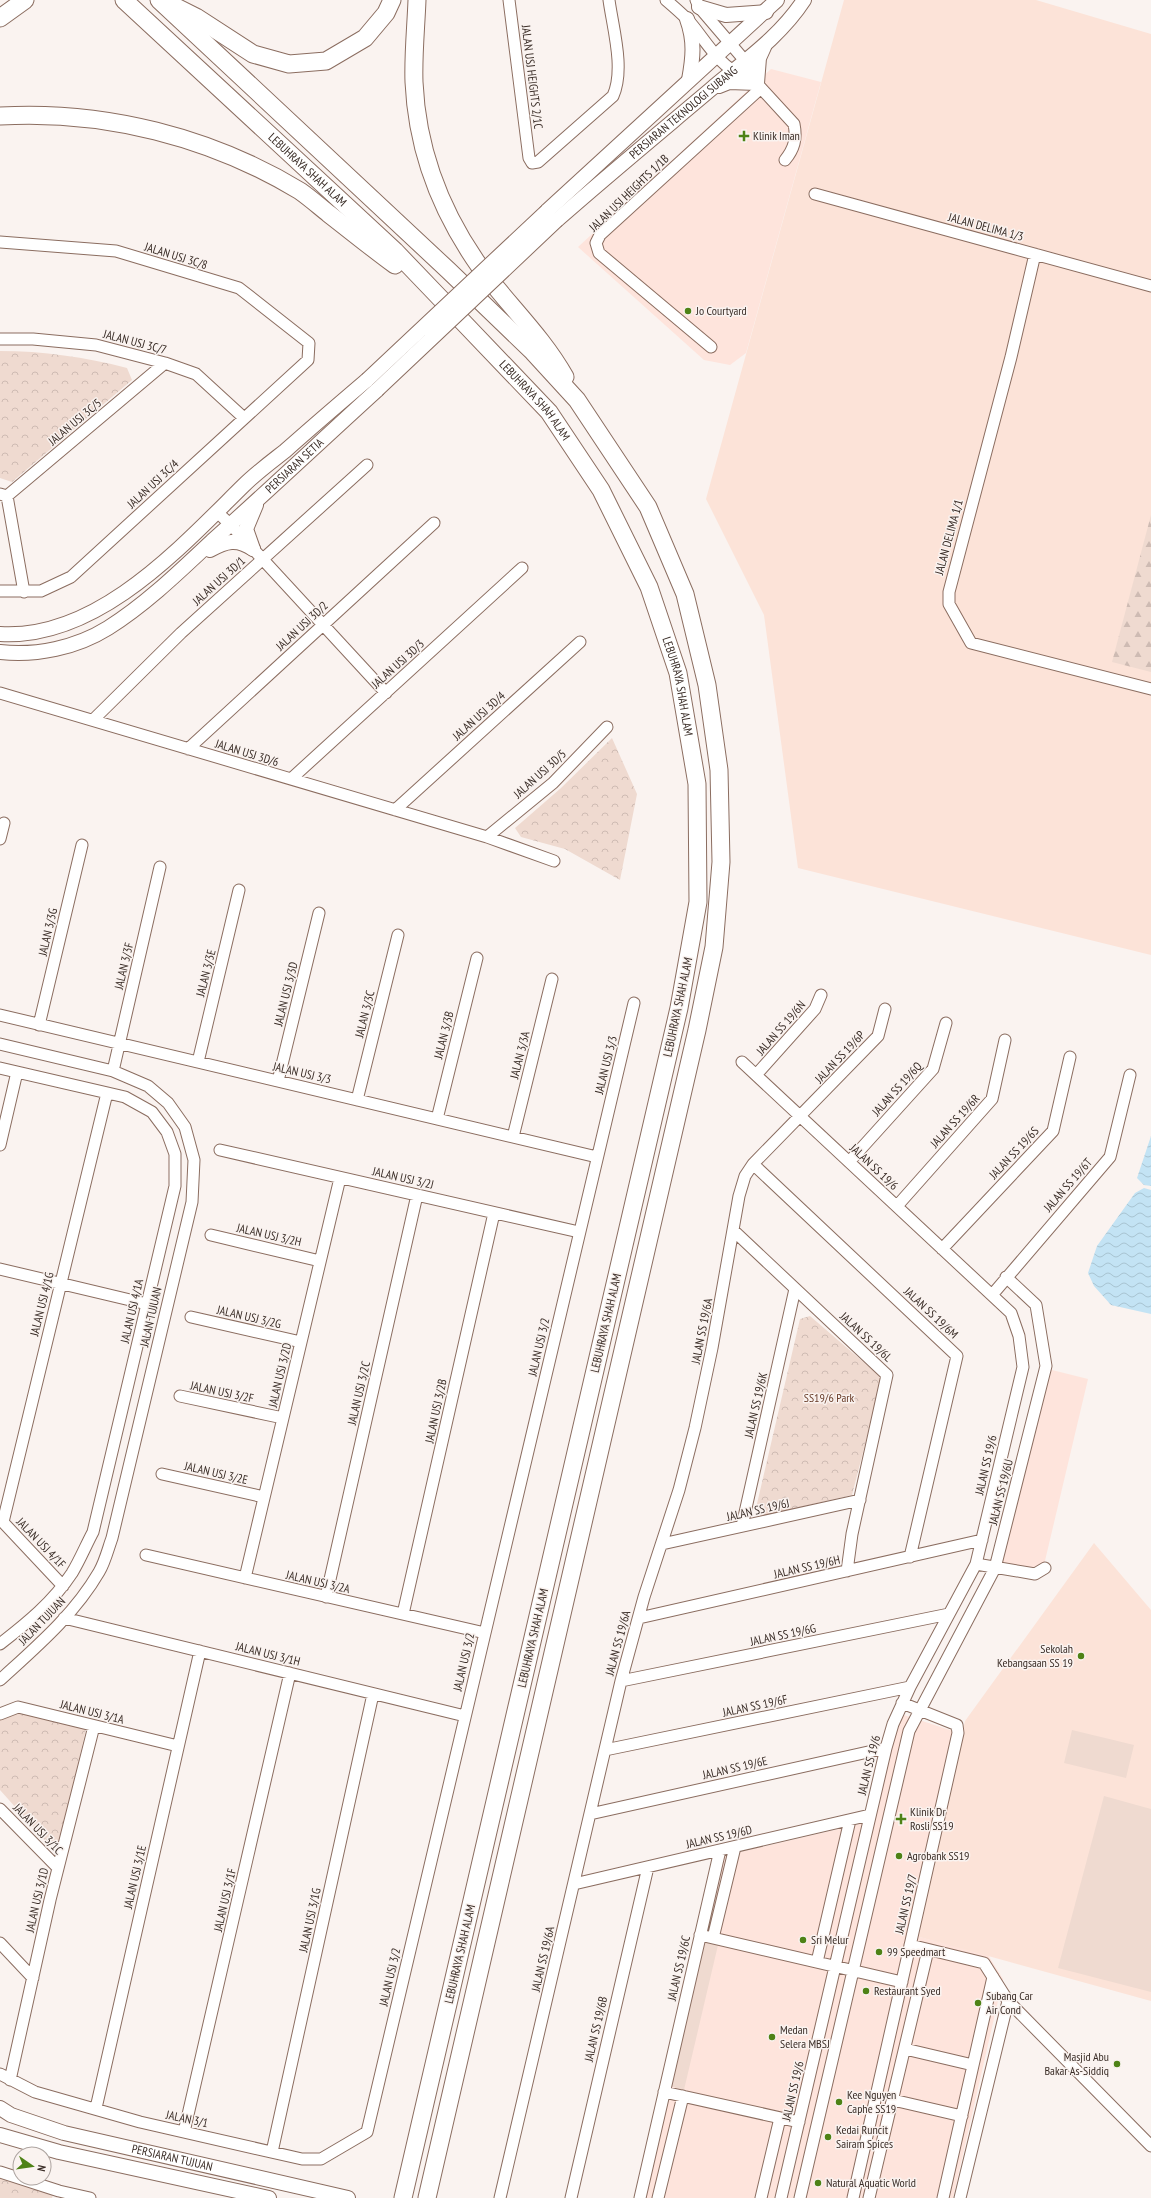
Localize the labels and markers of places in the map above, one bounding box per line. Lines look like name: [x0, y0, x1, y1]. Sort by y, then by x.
place label: Klinik Iman: [753, 128, 800, 143]
marker: Klinik Iman: [738, 130, 750, 142]
place label: Jo Courtyard: [695, 303, 747, 318]
marker: Jo Courtyard: [683, 306, 693, 316]
place label: Sekolah Kebangsaan SS 19: [997, 1641, 1073, 1670]
marker: Sekolah Kebangsaan SS 19: [1076, 1651, 1086, 1661]
place label: Klinik Dr Rosli SS19: [910, 1804, 954, 1833]
marker: Klinik Dr Rosli SS19: [895, 1813, 907, 1825]
place label: Agrobank SS19: [907, 1848, 969, 1863]
marker: Agrobank SS19: [894, 1851, 904, 1861]
place label: Sri Melur: [811, 1932, 849, 1947]
marker: Sri Melur: [798, 1935, 808, 1945]
place label: 99 Speedmart: [887, 1944, 946, 1959]
marker: 99 Speedmart: [874, 1947, 884, 1957]
place label: Restaurant Syed: [874, 1983, 941, 1998]
marker: Restaurant Syed: [861, 1986, 871, 1996]
place label: Subang Car Air Cond: [986, 1988, 1033, 2017]
marker: Subang Car Air Cond: [973, 1998, 983, 2008]
place label: Medan Selera MBSJ: [780, 2022, 830, 2051]
marker: Medan Selera MBSJ: [767, 2032, 777, 2042]
place label: Masjid Abu Bakar As-Siddiq: [1044, 2049, 1109, 2078]
marker: Masjid Abu Bakar As-Siddiq: [1112, 2059, 1122, 2069]
place label: Kee Nguyen Caphe SS19: [847, 2087, 896, 2116]
marker: Kee Nguyen Caphe SS19: [834, 2097, 844, 2107]
place label: Kedai Runcit Sairam Spices: [836, 2122, 893, 2151]
marker: Kedai Runcit Sairam Spices: [823, 2132, 833, 2142]
place label: Natural Aquatic World: [826, 2175, 916, 2190]
marker: Natural Aquatic World: [813, 2178, 823, 2188]

